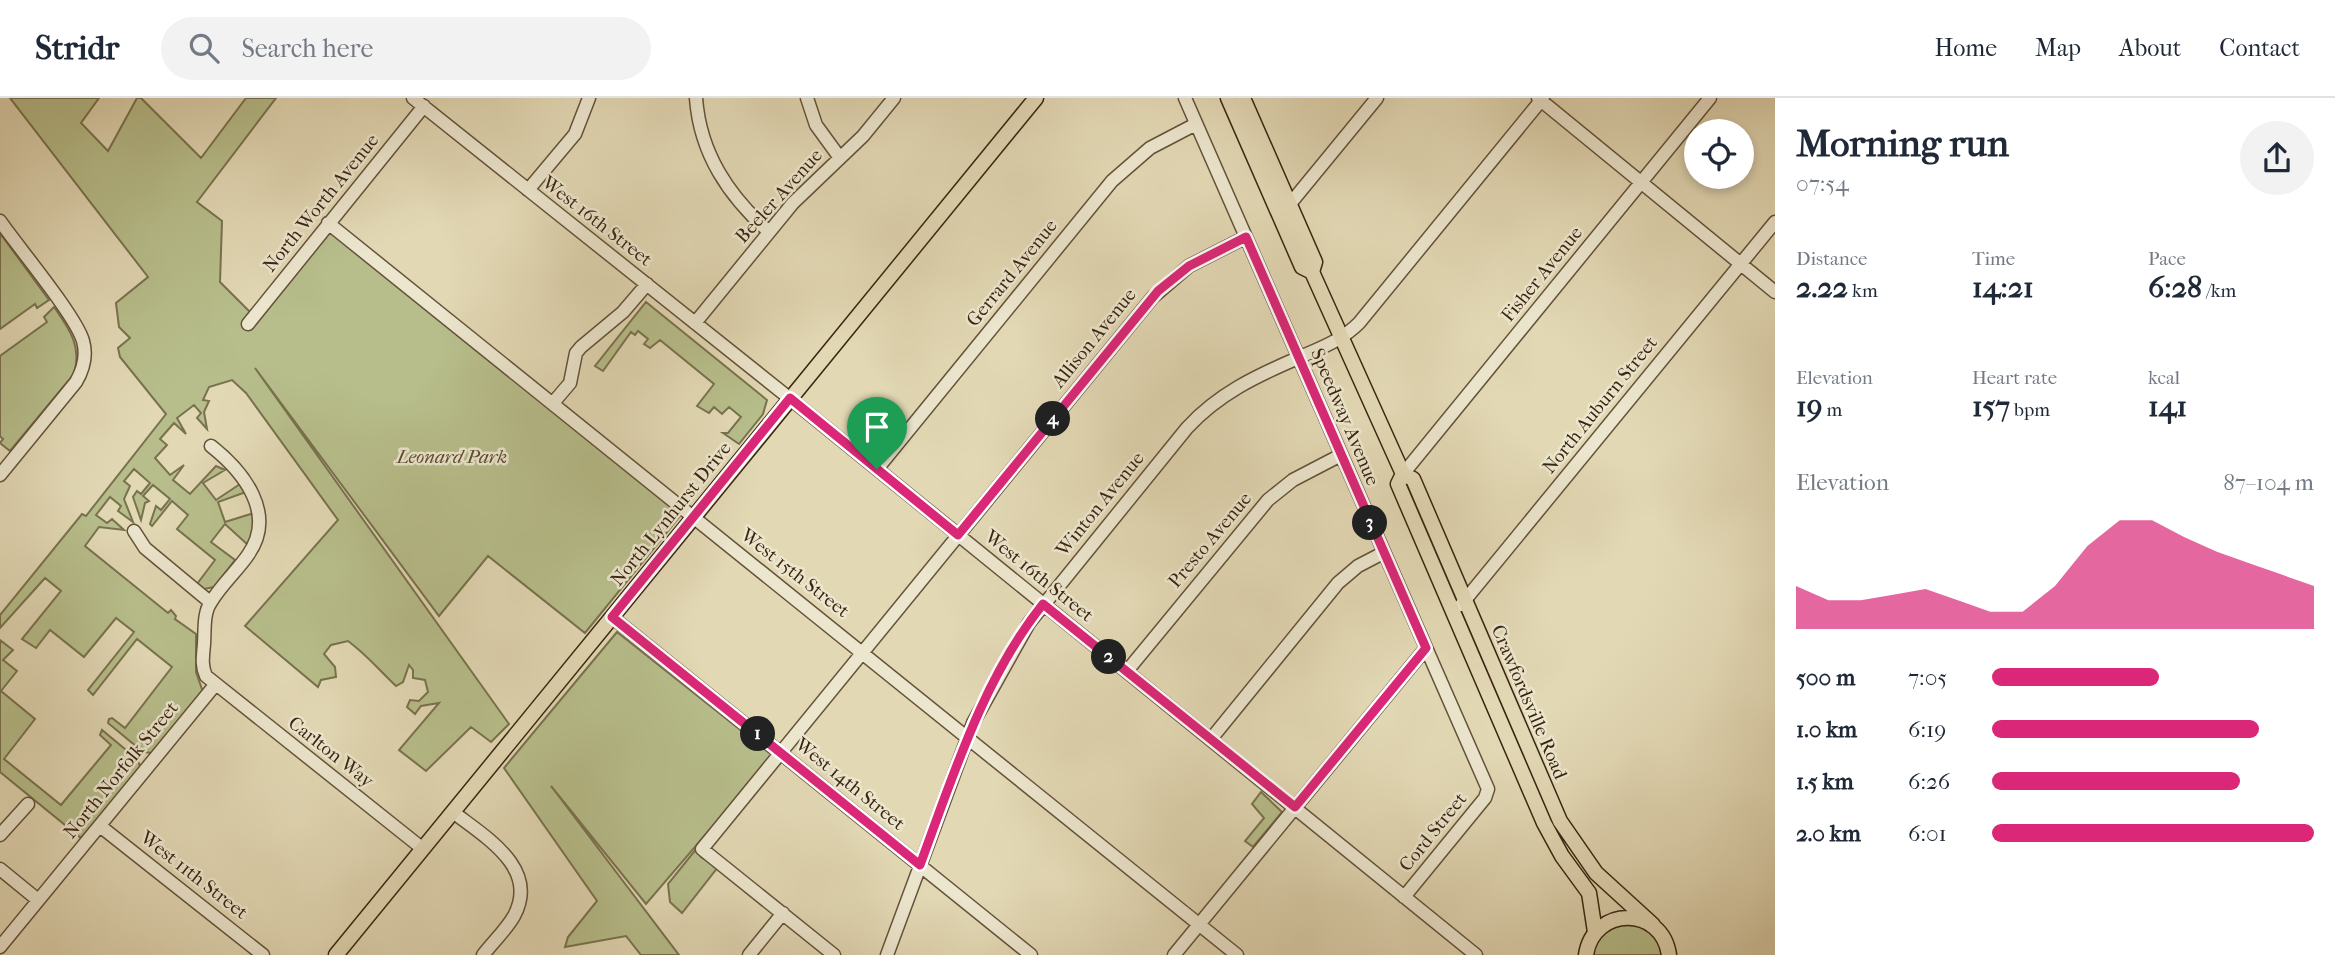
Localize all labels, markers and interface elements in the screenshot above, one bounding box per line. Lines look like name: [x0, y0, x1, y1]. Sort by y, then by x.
search box: [161, 17, 651, 80]
text: Stridr: [35, 29, 119, 68]
icon: search: [185, 29, 223, 67]
text: Search here: [241, 33, 373, 64]
text: Home: [1935, 34, 1997, 62]
text: Map: [2035, 34, 2081, 62]
text: About: [2119, 34, 2181, 62]
text: Contact: [2219, 34, 2300, 62]
map controls: [1684, 119, 1754, 189]
button: locate: [1684, 119, 1754, 189]
text: Morning run: [1796, 121, 2009, 166]
button: share: [2240, 121, 2314, 195]
street label: North Worth Avenue: [259, 130, 383, 276]
street label: Beeler Avenue: [731, 144, 827, 248]
text: 07:54: [1796, 170, 1849, 197]
street label: West 16th Street: [537, 171, 656, 271]
street label: Gerrard Avenue: [962, 215, 1062, 331]
street label: Fisher Avenue: [1497, 222, 1587, 326]
text: Distance: [1796, 248, 1867, 270]
text: Time: [1972, 248, 2015, 270]
text: Pace: [2148, 248, 2186, 270]
text: 2.22: [1796, 270, 1848, 305]
text: 14:21: [1972, 270, 2034, 305]
text: 6:28: [2148, 270, 2202, 305]
text: km: [1848, 280, 1878, 302]
text: /km: [2202, 280, 2236, 302]
street label: Allison Avenue: [1047, 284, 1141, 393]
street label: North Auburn Street: [1538, 332, 1662, 478]
street label: Speedway Avenue: [1306, 345, 1384, 489]
text: Elevation: [1796, 367, 1873, 389]
text: Heart rate: [1972, 367, 2057, 389]
text: kcal: [2148, 367, 2180, 389]
text: 19: [1796, 389, 1822, 424]
text: 157: [1972, 389, 2010, 424]
text: 141: [2148, 389, 2187, 424]
pin: [847, 397, 907, 469]
text: m: [1822, 399, 1842, 421]
text: bpm: [2010, 399, 2050, 421]
pin: 4: [1036, 402, 1070, 436]
text: 4: [1047, 407, 1058, 429]
icon: arrive: [858, 408, 896, 446]
street label: North Lynhurst Drive: [606, 438, 736, 590]
park label: Leonard Park: [395, 446, 507, 468]
street label: Winton Avenue: [1051, 447, 1149, 561]
text: Elevation: [1796, 469, 1889, 496]
text: 87–104 m: [2223, 469, 2314, 496]
street label: Presto Avenue: [1164, 488, 1256, 592]
pin: 3: [1352, 506, 1388, 540]
text: 3: [1366, 511, 1373, 533]
street label: West 15th Street: [736, 523, 854, 622]
street label: West 16th Street: [979, 525, 1098, 627]
street label: Crawfordsville Road: [1487, 622, 1572, 783]
pin: 2: [1092, 640, 1126, 674]
text: 2: [1104, 645, 1113, 667]
text: 500 m: [1796, 664, 1855, 691]
text: 7:05: [1908, 664, 1947, 691]
street label: North Norfolk Street: [59, 697, 183, 843]
street label: Carlton Way: [284, 712, 379, 793]
pin: 1: [740, 716, 776, 752]
text: 1.0 km: [1796, 716, 1857, 743]
text: 6:19: [1908, 716, 1946, 743]
text: 1: [754, 722, 761, 744]
street label: West 14th Street: [790, 733, 909, 835]
text: 1.5 km: [1796, 768, 1854, 795]
text: 6:26: [1908, 768, 1950, 795]
street label: Cord Street: [1395, 788, 1471, 876]
text: 2.0 km: [1796, 820, 1861, 847]
text: 6:01: [1908, 820, 1947, 847]
street label: West 11th Street: [135, 826, 252, 924]

